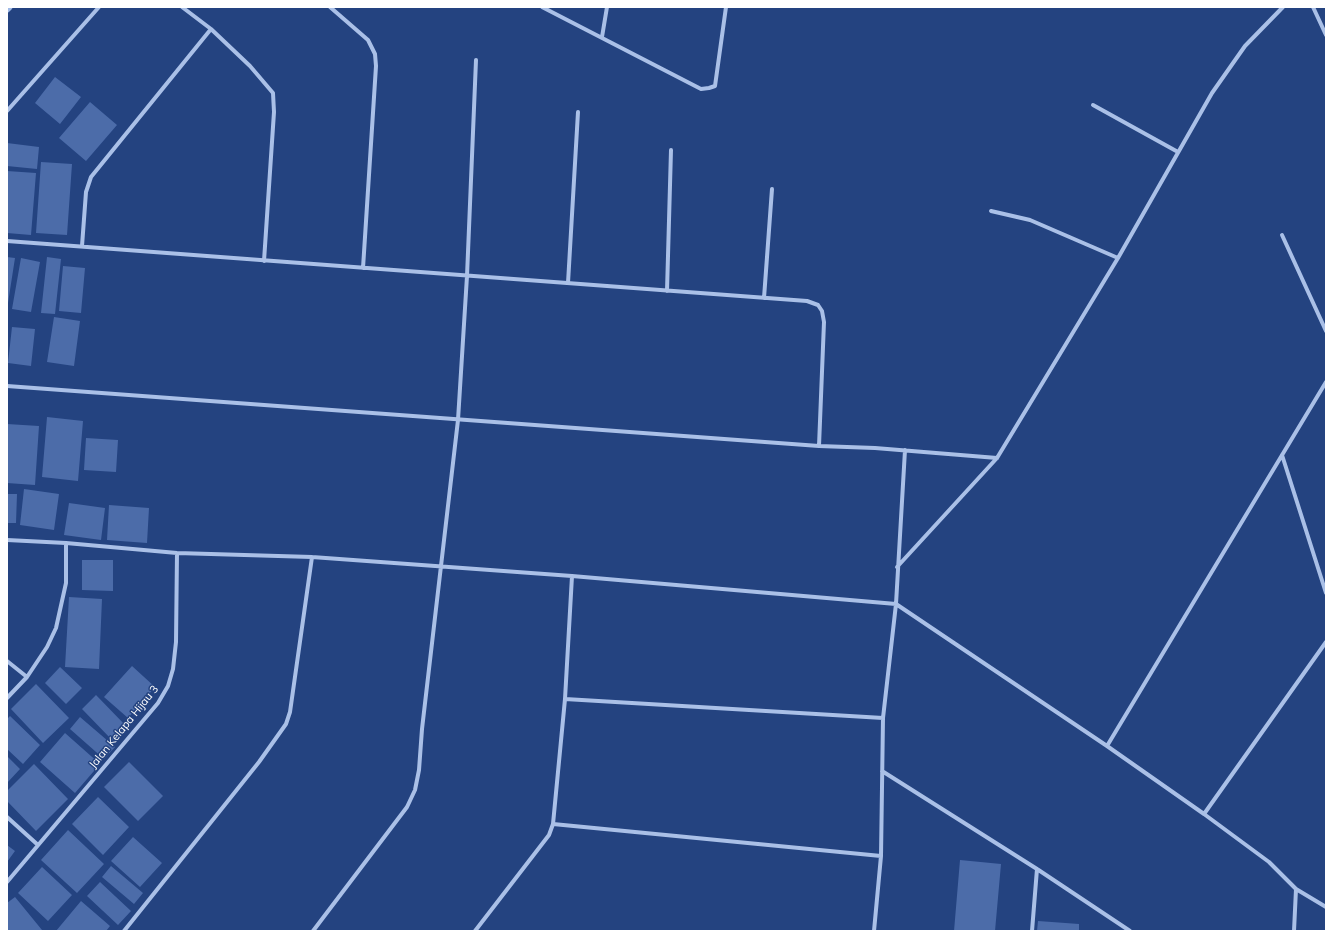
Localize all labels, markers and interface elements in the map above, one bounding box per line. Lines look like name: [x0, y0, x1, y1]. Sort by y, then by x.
street label: Jalan Kelapa Hijau 3: [86, 683, 162, 771]

